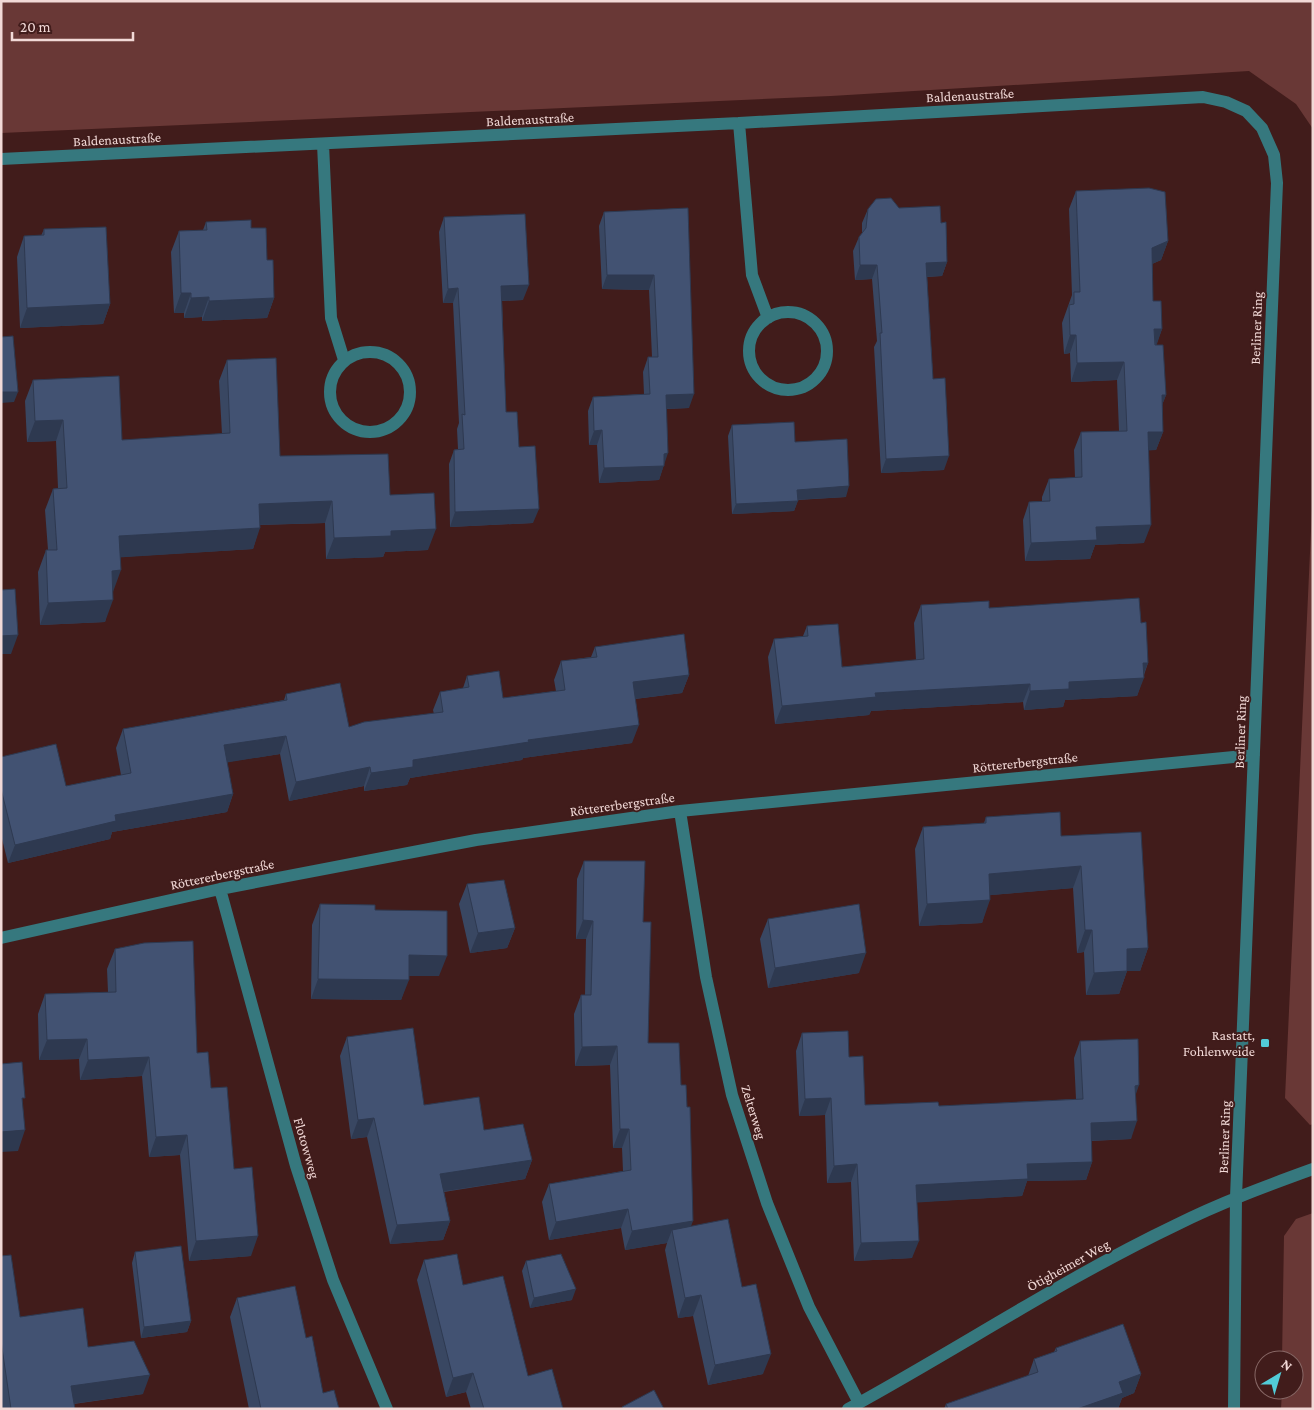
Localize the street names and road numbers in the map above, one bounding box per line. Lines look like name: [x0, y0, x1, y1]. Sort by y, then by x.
street label: Baldenaustraße: [926, 85, 1014, 105]
street label: Baldenaustraße: [486, 109, 574, 129]
street label: Baldenaustraße: [73, 129, 161, 149]
street label: Berliner Ring: [1247, 291, 1265, 365]
street label: Berliner Ring: [1231, 695, 1249, 769]
street label: Röttererbergstraße: [972, 749, 1078, 775]
street label: Röttererbergstraße: [569, 789, 675, 819]
street label: Röttererbergstraße: [169, 855, 275, 893]
street label: Zelterweg: [738, 1083, 770, 1141]
street label: Berliner Ring: [1215, 1100, 1233, 1174]
street label: Flotowweg: [291, 1116, 323, 1180]
street label: Ötigheimer Weg: [1024, 1236, 1112, 1294]

